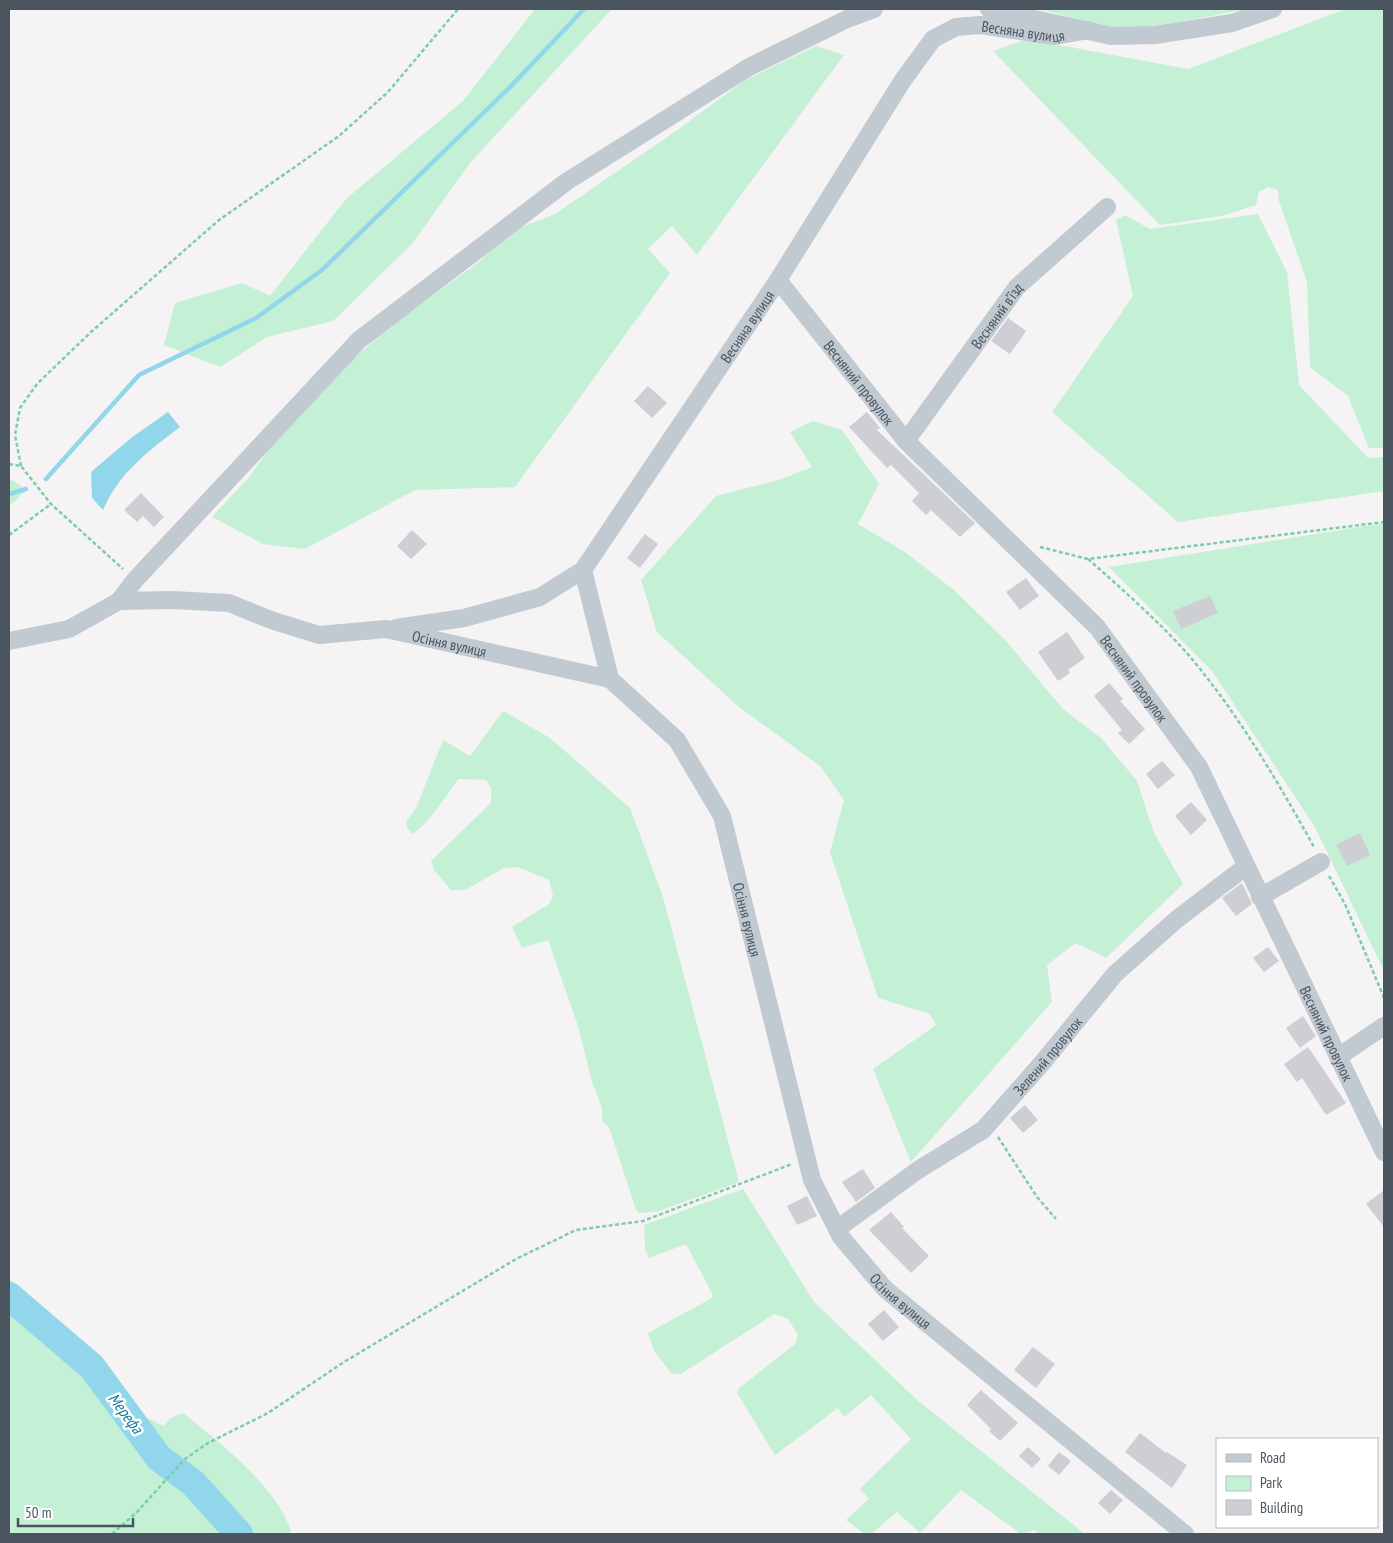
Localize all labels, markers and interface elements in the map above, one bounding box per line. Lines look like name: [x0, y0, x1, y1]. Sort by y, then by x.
street label: Весняна вулиця: [981, 16, 1066, 46]
street label: Весняний в’їзд: [966, 277, 1026, 352]
street label: Весняна вулиця: [716, 286, 778, 366]
street label: Весняний провулок: [820, 336, 899, 429]
street label: Осіння вулиця: [411, 626, 489, 661]
street label: Весняний провулок: [1096, 631, 1173, 726]
street label: Осіння вулиця: [729, 881, 766, 959]
street label: Весняний провулок: [1296, 983, 1358, 1084]
street label: Зелений провулок: [1009, 1012, 1086, 1099]
street label: Осіння вулиця: [866, 1269, 936, 1333]
water label: Мерефа: [104, 1389, 149, 1438]
legend: [1216, 1438, 1378, 1528]
text: Road: [1260, 1448, 1286, 1467]
text: Park: [1260, 1473, 1282, 1492]
scale bar: [18, 1496, 132, 1528]
text: Building: [1260, 1498, 1303, 1517]
text: 50 m: [25, 1503, 51, 1522]

